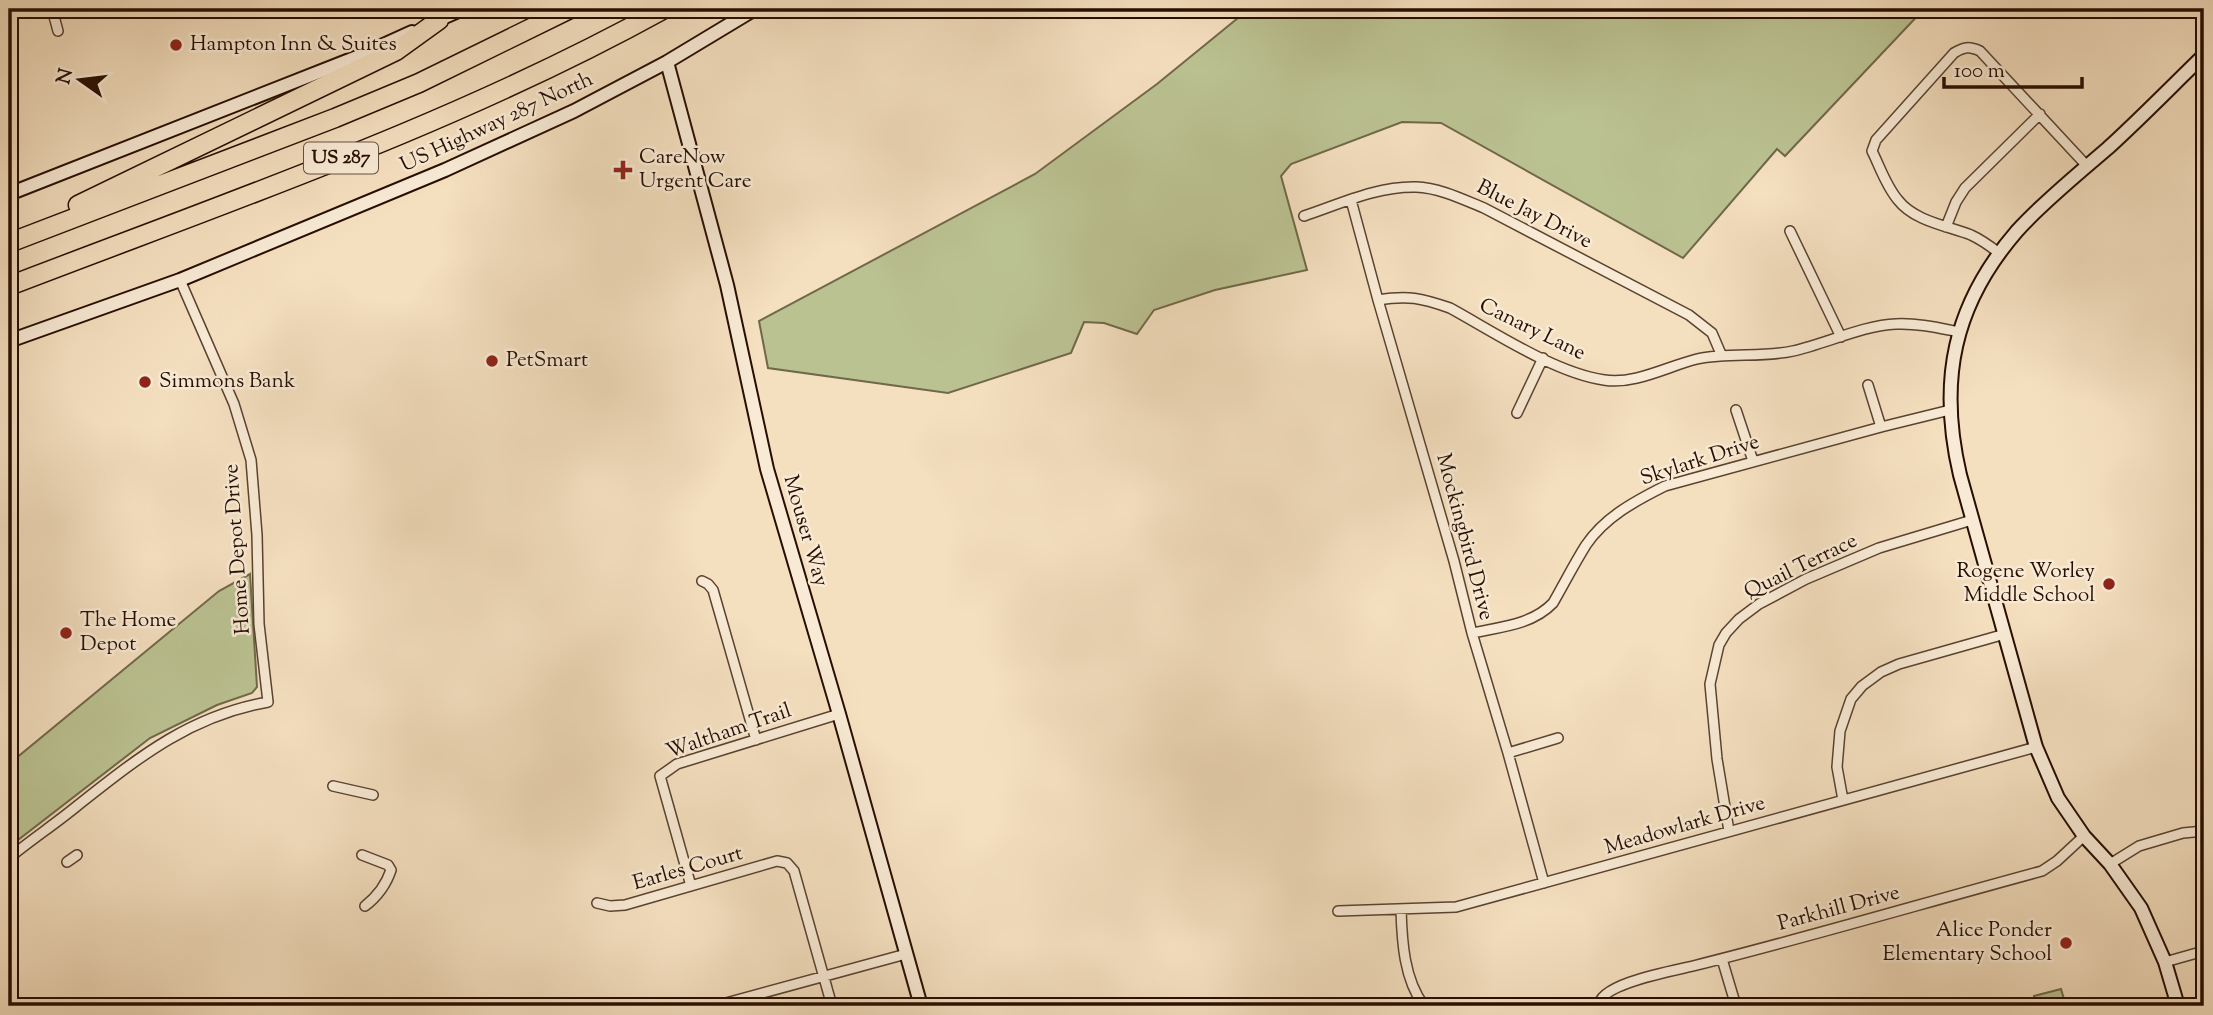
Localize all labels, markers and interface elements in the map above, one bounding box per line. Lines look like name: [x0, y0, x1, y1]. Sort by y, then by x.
place label: Hampton Inn & Suites: [190, 30, 397, 60]
marker: Hampton Inn & Suites: [168, 37, 184, 53]
north arrow: [46, 46, 116, 116]
scale bar: [1944, 46, 2082, 90]
text: 100 m: [1954, 57, 2005, 87]
street label: US Highway 287 North: [396, 65, 598, 181]
text: N: [51, 66, 81, 87]
road number: US 287: [304, 142, 378, 174]
place label: CareNow Urgent Care: [639, 143, 751, 197]
marker: CareNow Urgent Care: [613, 160, 633, 180]
street label: Blue Jay Drive: [1471, 173, 1597, 257]
street label: Canary Lane: [1474, 291, 1590, 369]
place label: PetSmart: [506, 346, 588, 376]
marker: PetSmart: [484, 353, 500, 369]
place label: Simmons Bank: [159, 367, 296, 397]
marker: Simmons Bank: [137, 374, 153, 390]
street label: Skylark Drive: [1637, 428, 1763, 494]
street label: Mockingbird Drive: [1427, 450, 1501, 624]
street label: Home Depot Drive: [217, 463, 259, 635]
street label: Mouser Way: [775, 472, 835, 591]
street label: Quail Terrace: [1739, 527, 1863, 607]
place label: Rogene Worley Middle School: [1957, 557, 2096, 611]
marker: Rogene Worley Middle School: [2101, 576, 2117, 592]
place label: The Home Depot: [80, 606, 176, 660]
marker: The Home Depot: [58, 625, 74, 641]
street label: Waltham Trail: [662, 696, 796, 767]
street label: Meadowlark Drive: [1601, 789, 1769, 863]
street label: Earles Court: [630, 839, 746, 899]
street label: Parkhill Drive: [1775, 878, 1903, 940]
place label: Alice Ponder Elementary School: [1883, 916, 2052, 970]
marker: Alice Ponder Elementary School: [2058, 935, 2074, 951]

